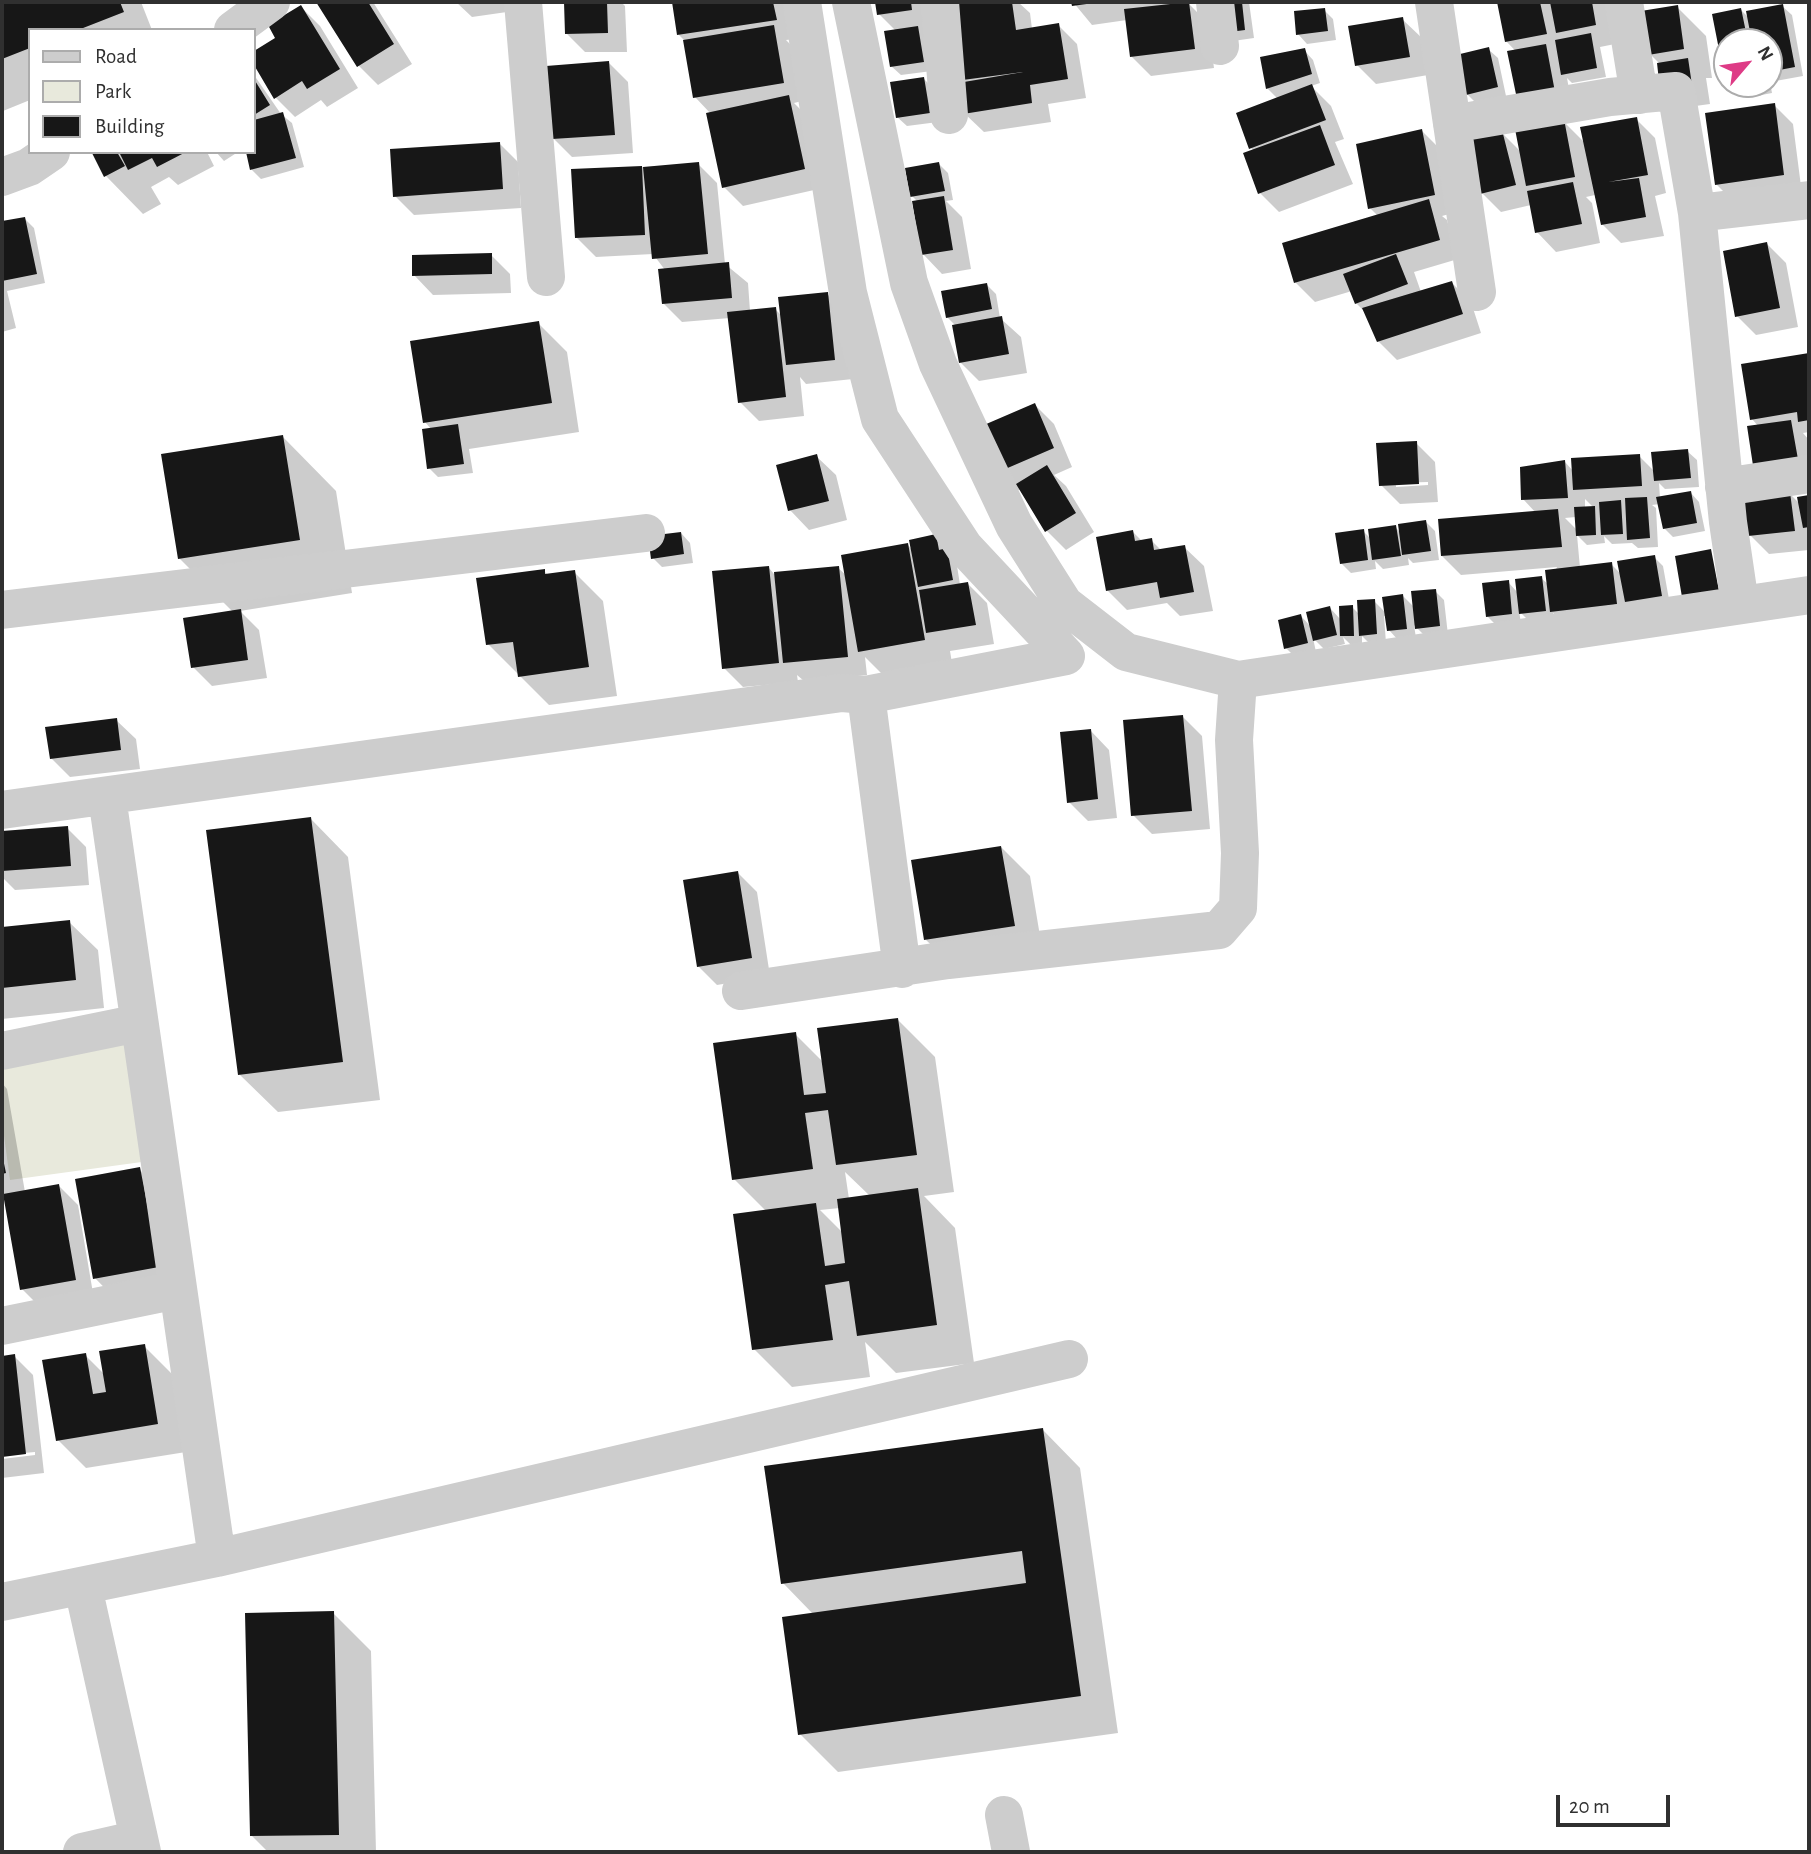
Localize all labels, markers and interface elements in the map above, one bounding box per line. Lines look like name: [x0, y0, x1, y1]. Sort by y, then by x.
legend: [28, 28, 256, 154]
north arrow: [1713, 28, 1783, 98]
text: N: [1754, 43, 1777, 64]
text: Road: [95, 46, 137, 67]
text: Park: [95, 81, 131, 102]
text: Building: [95, 116, 164, 137]
scale bar: [1559, 1780, 1673, 1824]
text: 20 m: [1569, 1796, 1610, 1817]

